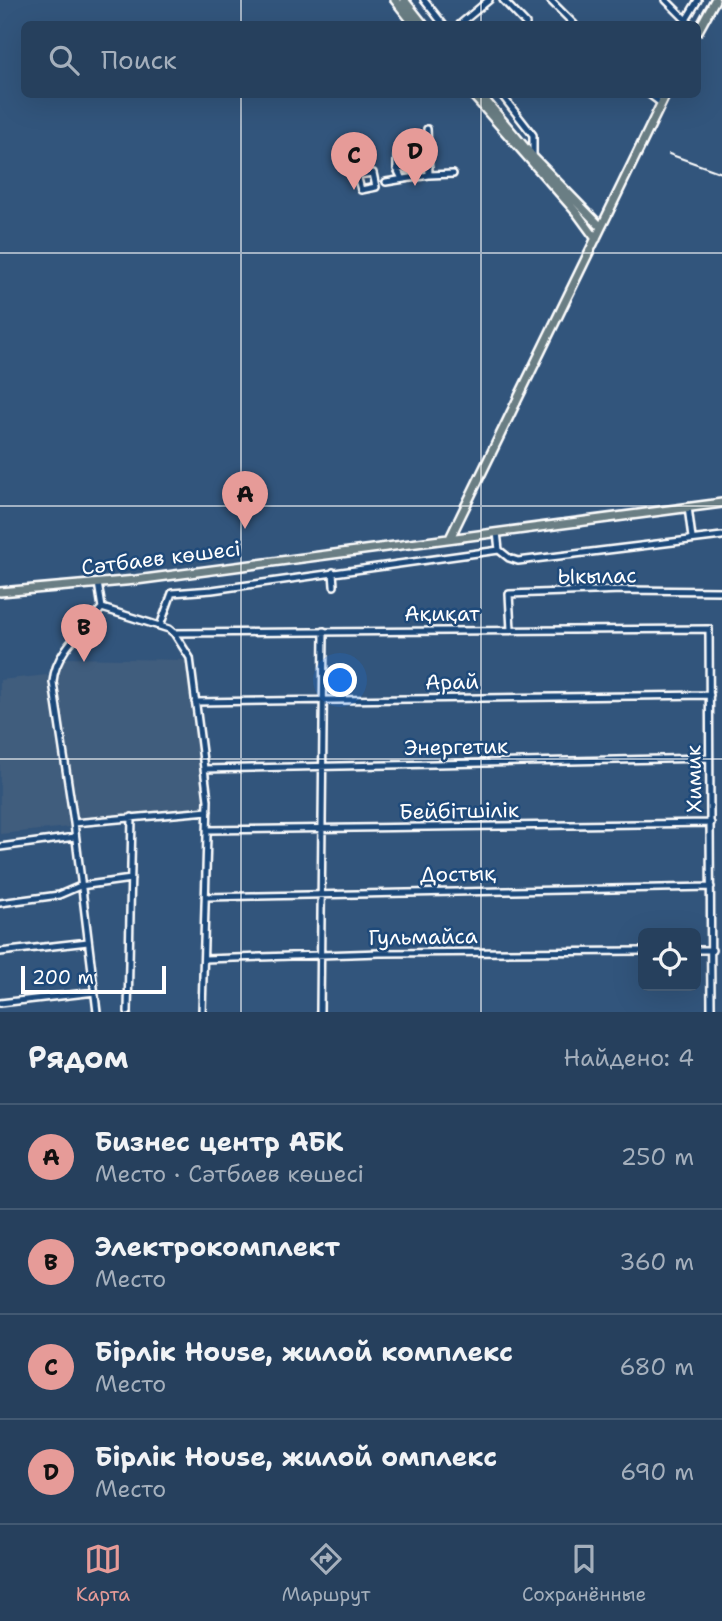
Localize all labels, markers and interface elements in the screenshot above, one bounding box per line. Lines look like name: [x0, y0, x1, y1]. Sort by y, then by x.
search box: [21, 21, 701, 98]
icon: search: [45, 41, 83, 79]
text: Поиск: [101, 42, 177, 77]
pin: D: [392, 128, 438, 186]
pin: C: [331, 132, 377, 190]
pin: A: [222, 471, 268, 529]
street label: Сәтбаев көшесі: [80, 534, 242, 582]
street label: Ыкылас: [557, 561, 637, 591]
street label: Ақиқат: [404, 600, 480, 628]
pin: B: [61, 604, 107, 662]
your location: [323, 663, 357, 697]
street label: Арай: [425, 668, 479, 696]
street label: Энергетик: [404, 732, 508, 762]
street label: Химик: [679, 745, 709, 813]
street label: Бейбітшілік: [399, 796, 519, 826]
street label: Достық: [420, 859, 496, 889]
street label: Гульмайса: [368, 922, 478, 952]
map controls: [638, 928, 701, 991]
button: locate: [638, 928, 701, 991]
scale bar: [21, 963, 166, 995]
text: 200 m: [32, 965, 94, 990]
text: Рядом: [28, 1037, 128, 1078]
text: Найдено: 4: [564, 1043, 694, 1073]
text: Бизнес центр АБК: [95, 1124, 343, 1159]
text: A: [42, 1142, 60, 1172]
text: 250 m: [621, 1142, 694, 1172]
text: Место · Сәтбаев көшесі: [95, 1159, 364, 1189]
text: Электрокомплект: [95, 1229, 340, 1264]
text: B: [44, 1247, 58, 1277]
text: 360 m: [619, 1247, 694, 1277]
text: Место: [95, 1264, 166, 1294]
text: Бірлік House, жилой комплекс: [95, 1334, 513, 1369]
text: C: [44, 1352, 58, 1382]
text: 680 m: [619, 1352, 694, 1382]
text: Место: [95, 1369, 166, 1399]
text: Бірлік House, жилой омплекс: [95, 1439, 497, 1474]
text: D: [43, 1457, 59, 1487]
text: 690 m: [620, 1457, 694, 1487]
text: Место: [95, 1474, 166, 1504]
tab: Карта: [76, 1540, 130, 1607]
tab: Маршрут: [282, 1540, 370, 1607]
tab: Сохранённые: [522, 1540, 646, 1607]

